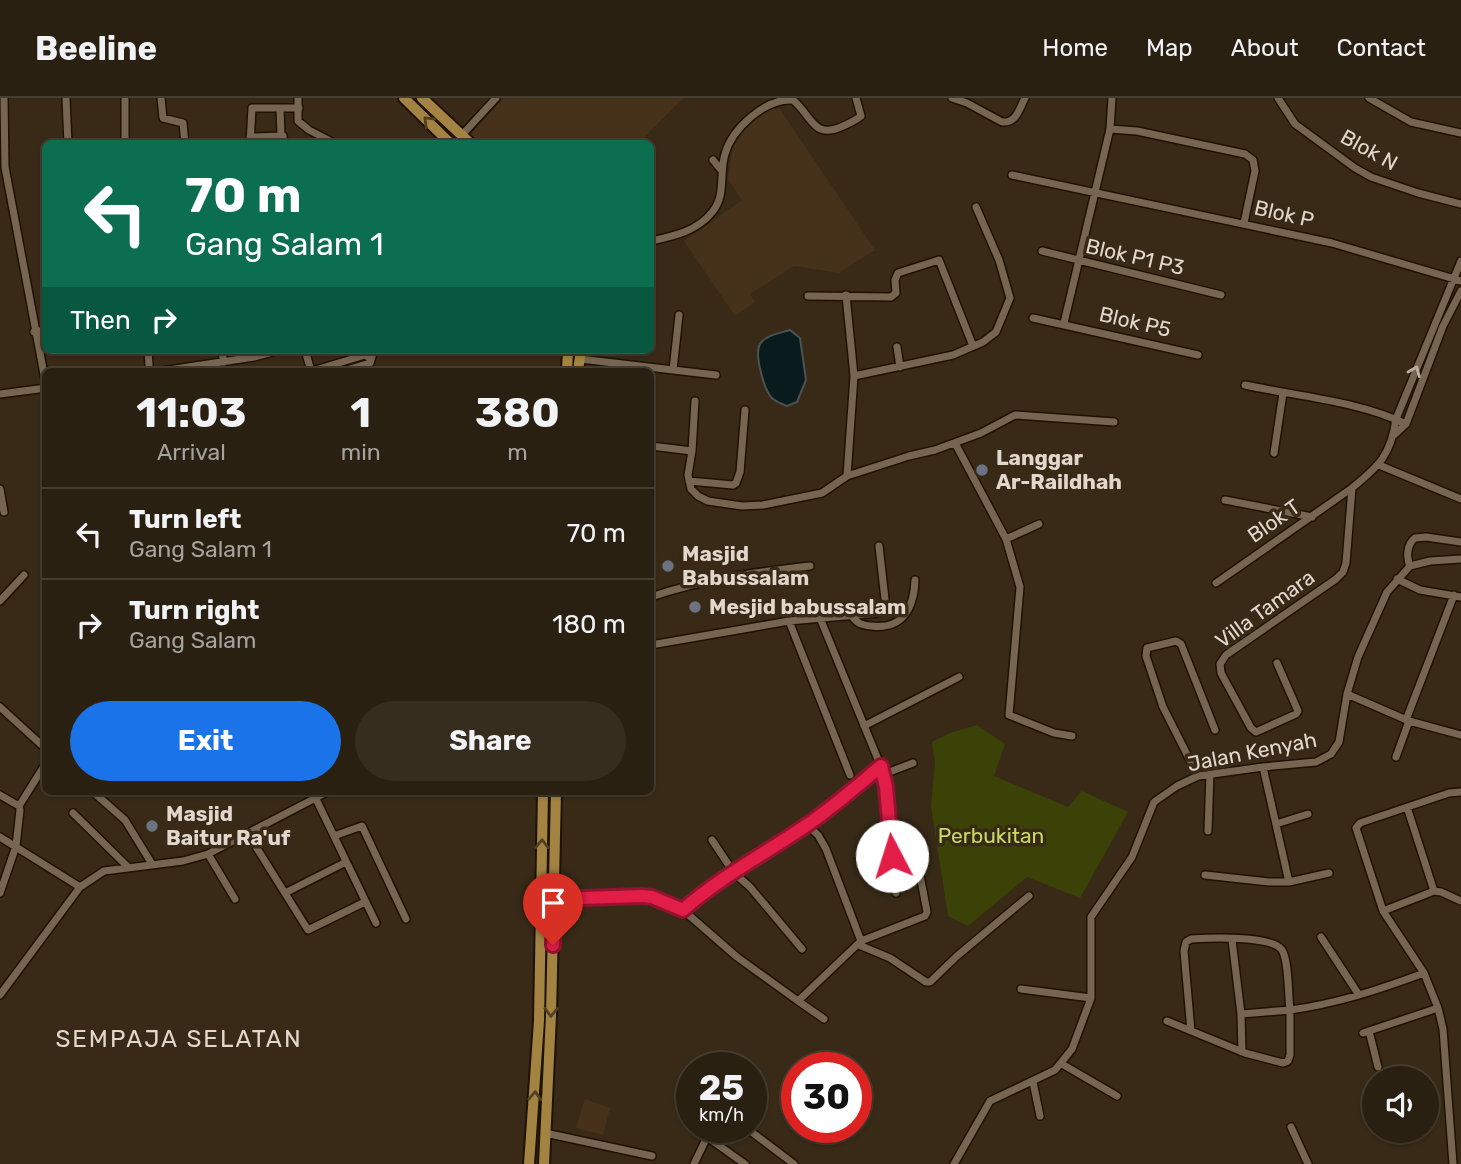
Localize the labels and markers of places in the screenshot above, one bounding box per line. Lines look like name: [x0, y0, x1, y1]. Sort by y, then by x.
place label: Langgar Ar-Raildhah: [996, 445, 1122, 494]
marker: Langgar Ar-Raildhah: [974, 462, 990, 478]
place label: Masjid Babussalam: [682, 541, 809, 590]
marker: Masjid Babussalam: [660, 558, 676, 574]
place label: Mesjid babussalam: [709, 594, 906, 619]
marker: Mesjid babussalam: [687, 599, 703, 615]
place label: Masjid Baitur Ra'uf: [166, 801, 291, 850]
marker: Masjid Baitur Ra'uf: [144, 818, 160, 834]
pin: [523, 873, 583, 945]

